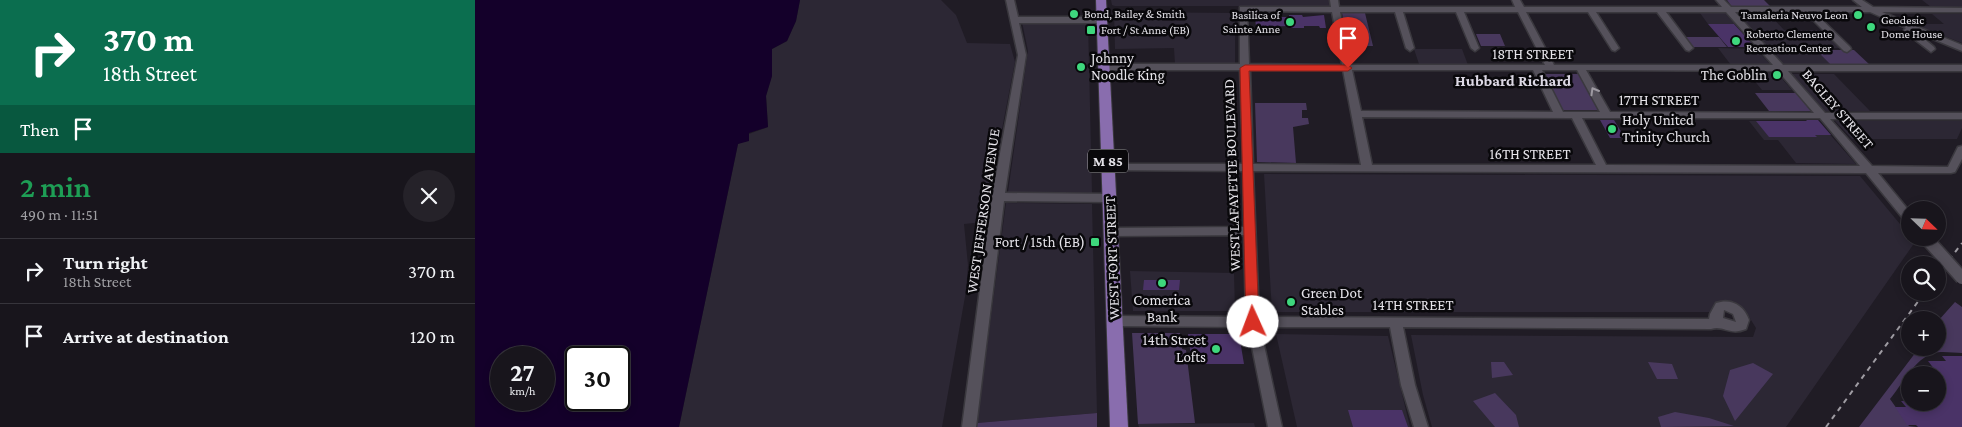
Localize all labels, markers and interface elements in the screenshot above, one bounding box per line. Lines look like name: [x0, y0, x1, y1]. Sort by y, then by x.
place label: Bond, Bailey & Smith: [1084, 7, 1186, 21]
marker: Bond, Bailey & Smith: [1068, 8, 1080, 20]
place label: Basilica of Sainte Anne: [1223, 8, 1281, 36]
place label: Tamaleria Neuvo Leon: [1741, 8, 1849, 22]
marker: Tamaleria Neuvo Leon: [1852, 9, 1864, 21]
place label: Geodesic Dome House: [1881, 13, 1942, 41]
marker: Basilica of Sainte Anne: [1284, 16, 1296, 28]
pin: [1327, 17, 1369, 68]
icon: right: [20, 20, 85, 85]
text: 370 m: [103, 20, 194, 59]
marker: Geodesic Dome House: [1865, 21, 1877, 33]
place label: Fort / St Anne (EB): [1101, 23, 1190, 37]
marker: Fort / St Anne (EB): [1085, 24, 1097, 36]
icon: arrive: [1334, 24, 1362, 52]
place label: Roberto Clemente Recreation Center: [1746, 27, 1832, 55]
marker: Roberto Clemente Recreation Center: [1730, 35, 1742, 47]
street label: 18TH STREET: [1492, 46, 1574, 62]
place label: Johnny Noodle King: [1089, 50, 1165, 84]
text: 18th Street: [103, 61, 197, 86]
marker: Johnny Noodle King: [1075, 61, 1087, 73]
street label: BAGLEY STREET: [1799, 66, 1877, 152]
place label: The Goblin: [1701, 67, 1767, 83]
marker: The Goblin: [1771, 69, 1783, 81]
district label: Hubbard Richard: [1455, 72, 1571, 89]
street label: WEST LAFAYETTE BOULEVARD: [1221, 79, 1243, 271]
one-way arrow: [1590, 88, 1600, 97]
street label: 17TH STREET: [1619, 92, 1699, 108]
place label: Holy United Trinity Church: [1622, 112, 1710, 146]
icon: arrive: [69, 115, 97, 143]
text: Then: [20, 119, 59, 140]
marker: Holy United Trinity Church: [1606, 123, 1618, 135]
street label: WEST JEFFERSON AVENUE: [964, 128, 1003, 295]
street label: 16TH STREET: [1489, 146, 1571, 162]
road number: M 85: [1088, 150, 1128, 172]
text: 2 min: [20, 170, 91, 203]
button: close: [403, 170, 455, 222]
street label: WEST FORT STREET: [1102, 196, 1122, 320]
north arrow: [1901, 201, 1946, 246]
map controls: [1901, 201, 1946, 411]
text: 490 m · 11:51: [20, 206, 98, 223]
place label: Fort / 15th (EB): [995, 234, 1085, 251]
marker: Fort / 15th (EB): [1089, 236, 1101, 248]
text: Turn right: [63, 252, 148, 273]
button: search: [1901, 256, 1946, 301]
icon: right: [20, 257, 48, 285]
text: 370 m: [408, 261, 455, 282]
text: 18th Street: [63, 273, 131, 290]
marker: Comerica Bank: [1156, 277, 1168, 289]
place label: Green Dot Stables: [1301, 285, 1363, 318]
place label: Comerica Bank: [1133, 292, 1191, 325]
position arrow: [1226, 295, 1278, 347]
marker: Green Dot Stables: [1285, 296, 1297, 308]
street label: 14TH STREET: [1372, 297, 1454, 313]
button: +: [1901, 311, 1946, 356]
icon: arrive: [20, 322, 48, 350]
text: Arrive at destination: [63, 326, 229, 347]
text: 120 m: [410, 326, 455, 347]
place label: 14th Street Lofts: [1142, 332, 1207, 365]
marker: 14th Street Lofts: [1210, 343, 1222, 355]
speed limit sign: 30: [565, 346, 630, 411]
text: 27: [510, 359, 535, 386]
button: −: [1901, 366, 1946, 411]
text: km/h: [510, 384, 535, 398]

